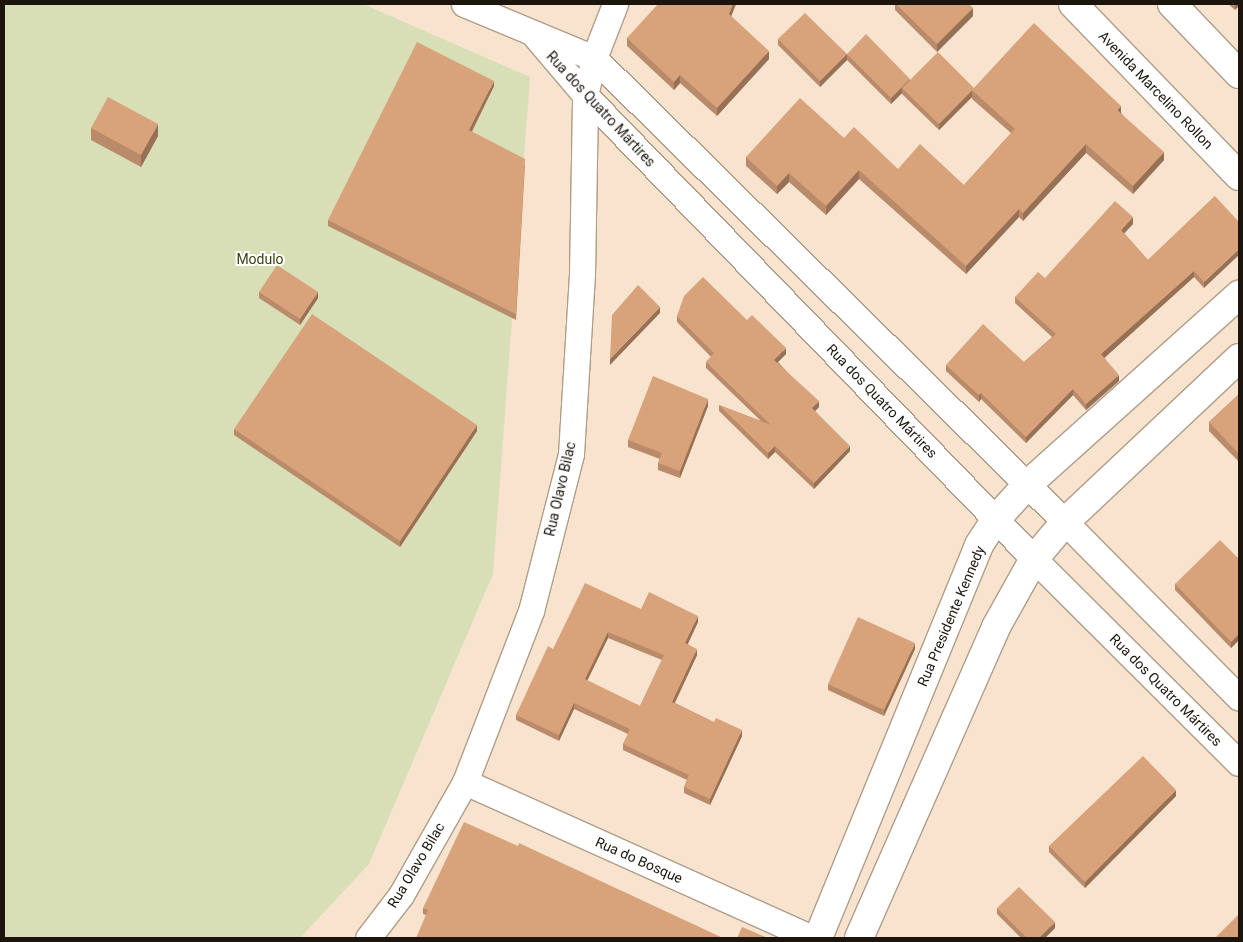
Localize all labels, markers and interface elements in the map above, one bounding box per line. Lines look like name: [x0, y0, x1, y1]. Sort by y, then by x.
street label: Avenida Marcelino Rollon: [1095, 28, 1217, 152]
street label: Rua dos Quatro Mártires: [543, 48, 659, 170]
park label: Modulo: [236, 251, 284, 267]
street label: Rua dos Quatro Mártires: [823, 341, 941, 461]
street label: Rua Olavo Bilac: [541, 440, 579, 538]
street label: Rua Presidente Kennedy: [914, 543, 988, 689]
street label: Rua dos Quatro Mártires: [1106, 630, 1226, 750]
street label: Rua Olavo Bilac: [384, 819, 448, 911]
street label: Rua do Bosque: [593, 833, 685, 887]

